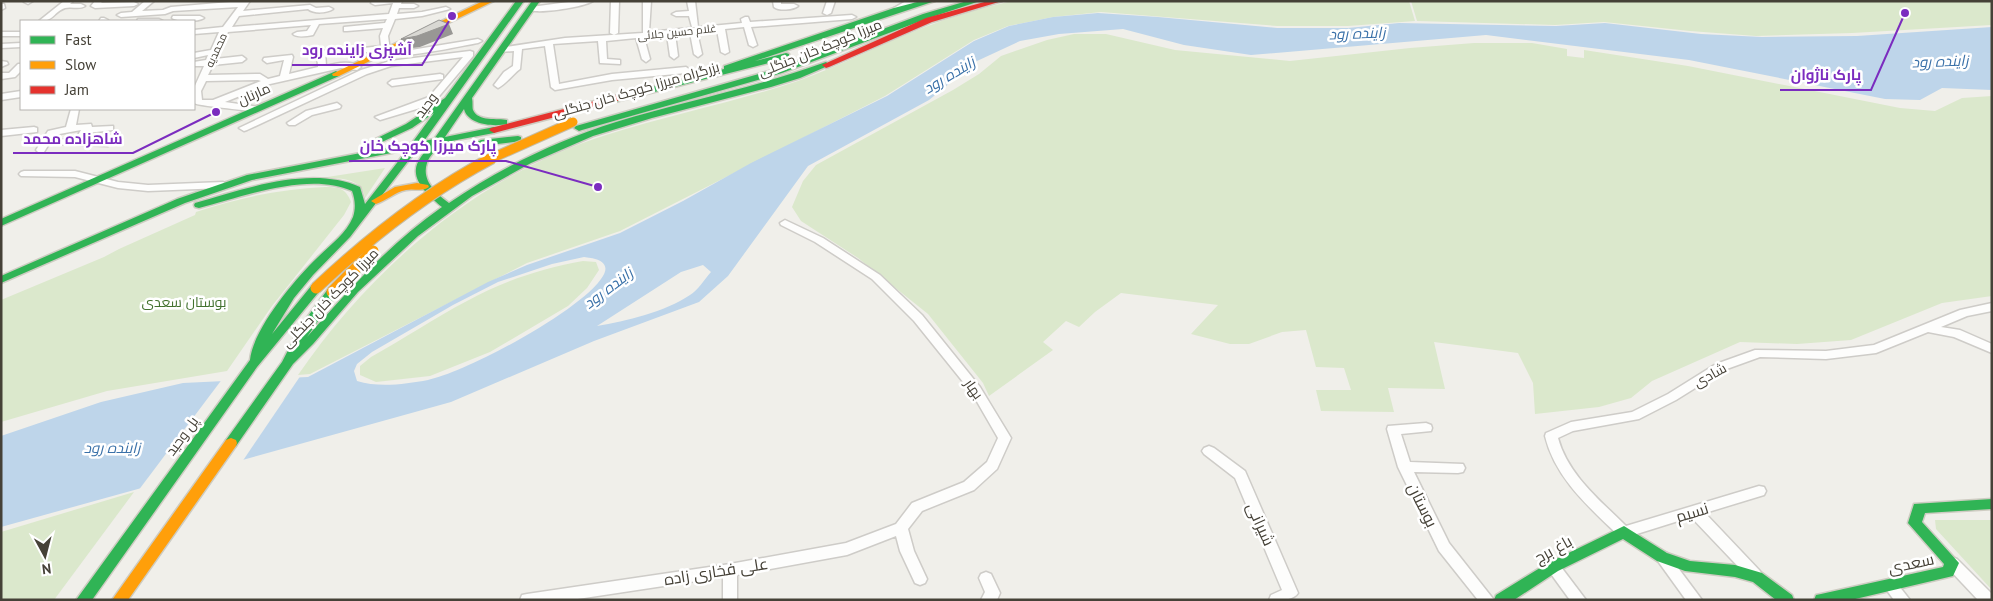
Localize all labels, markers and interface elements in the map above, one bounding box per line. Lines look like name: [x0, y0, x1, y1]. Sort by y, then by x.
street label: میرزا کوچک خان جنگلی: [756, 15, 885, 82]
legend: [20, 20, 195, 110]
street label: غلام حسین جلائی: [637, 21, 717, 44]
water label: زاینده رود: [1328, 22, 1388, 43]
text: Fast: [65, 30, 92, 49]
street label: محمدیه: [202, 31, 230, 69]
callout: آشپزی زاینده رود: [292, 35, 422, 65]
text: آشپزی زاینده رود: [302, 40, 412, 61]
water label: زاینده رود: [1911, 50, 1971, 71]
water label: زاینده رود: [920, 51, 980, 98]
text: Slow: [65, 55, 96, 74]
street label: بزرگراه میرزا کوچک خان جنگلی: [551, 58, 722, 123]
callout: پارک ناژوان: [1780, 60, 1871, 90]
text: پارک ناژوان: [1791, 65, 1862, 86]
street label: مارنان: [235, 79, 273, 109]
text: Jam: [64, 80, 89, 99]
street label: وحید: [411, 89, 441, 121]
callout: شاهزاده محمد: [13, 123, 133, 153]
text: شاهزاده محمد: [23, 129, 123, 148]
callout: پارک میرزا کوچک خان: [349, 131, 506, 161]
text: پارک میرزا کوچک خان: [360, 136, 497, 157]
street label: میرزا کوچک خان جنگلی: [278, 244, 383, 352]
water label: زاینده رود: [580, 262, 638, 313]
park label: بوستان سعدی: [141, 293, 227, 311]
street label: شادی: [1690, 359, 1730, 391]
street label: بهار: [960, 375, 987, 403]
street label: پل وحید: [162, 413, 203, 460]
water label: زاینده رود: [84, 438, 142, 457]
street label: بوستان: [1403, 480, 1442, 531]
street label: نسیم: [1673, 498, 1711, 528]
street label: شیرانی: [1242, 499, 1279, 549]
street label: باغ برج: [1530, 530, 1577, 569]
north arrow: [20, 531, 70, 581]
street label: سعدی: [1886, 548, 1936, 579]
street label: علی فخاری زاده: [662, 553, 770, 590]
text: N: [41, 559, 52, 578]

